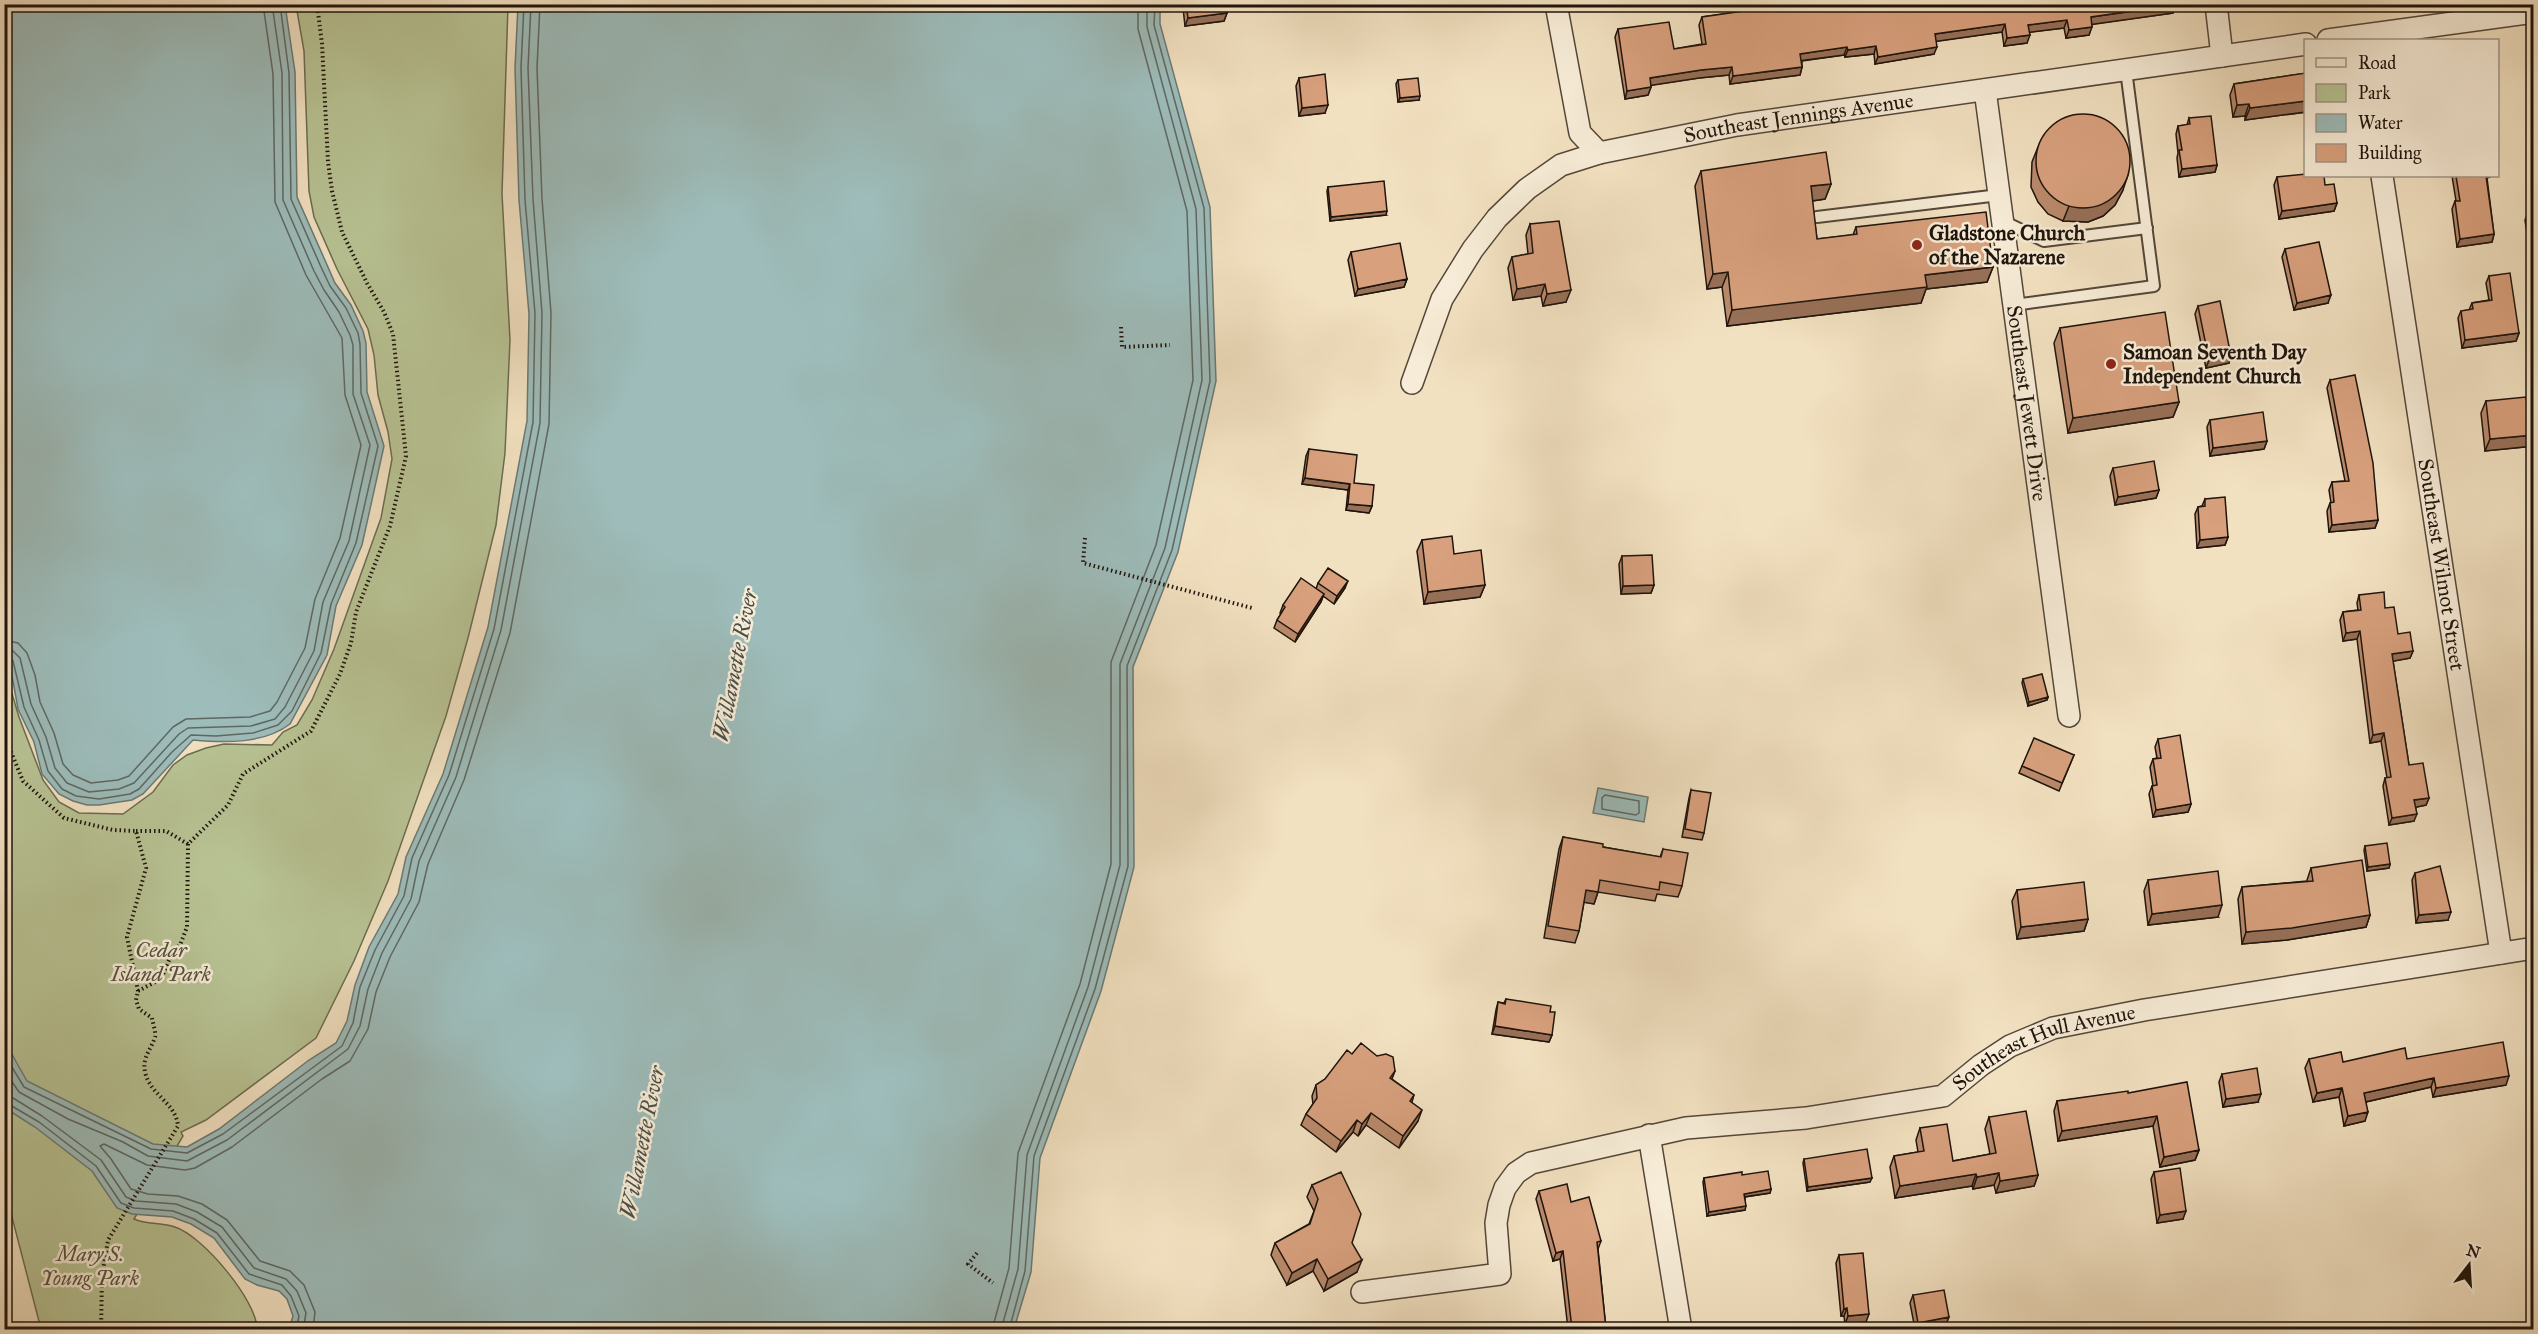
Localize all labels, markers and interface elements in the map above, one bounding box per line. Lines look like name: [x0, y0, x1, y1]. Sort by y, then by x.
legend: [2304, 39, 2499, 177]
text: Road: [2358, 52, 2396, 74]
text: Park: [2358, 82, 2391, 104]
street label: Southeast Jennings Avenue: [1681, 87, 1915, 149]
text: Water: [2358, 112, 2403, 134]
text: Building: [2358, 142, 2422, 165]
place label: Gladstone Church of the Nazarene: [1929, 220, 2086, 270]
marker: Gladstone Church of the Nazarene: [1910, 238, 1924, 252]
street label: Southeast Jewett Drive: [2001, 304, 2053, 503]
place label: Samoan Seventh Day Independent Church: [2123, 339, 2307, 389]
marker: Samoan Seventh Day Independent Church: [2104, 357, 2118, 371]
street label: Southeast Wilmot Street: [2412, 457, 2471, 673]
water label: Willamette River: [707, 585, 763, 744]
park label: Cedar Island Park: [110, 937, 212, 987]
street label: Southeast Hull Avenue: [1947, 999, 2138, 1096]
water label: Willamette River: [614, 1062, 670, 1221]
north arrow: [2439, 1235, 2499, 1295]
text: N: [2464, 1240, 2483, 1262]
park label: Mary S. Young Park: [41, 1241, 140, 1291]

